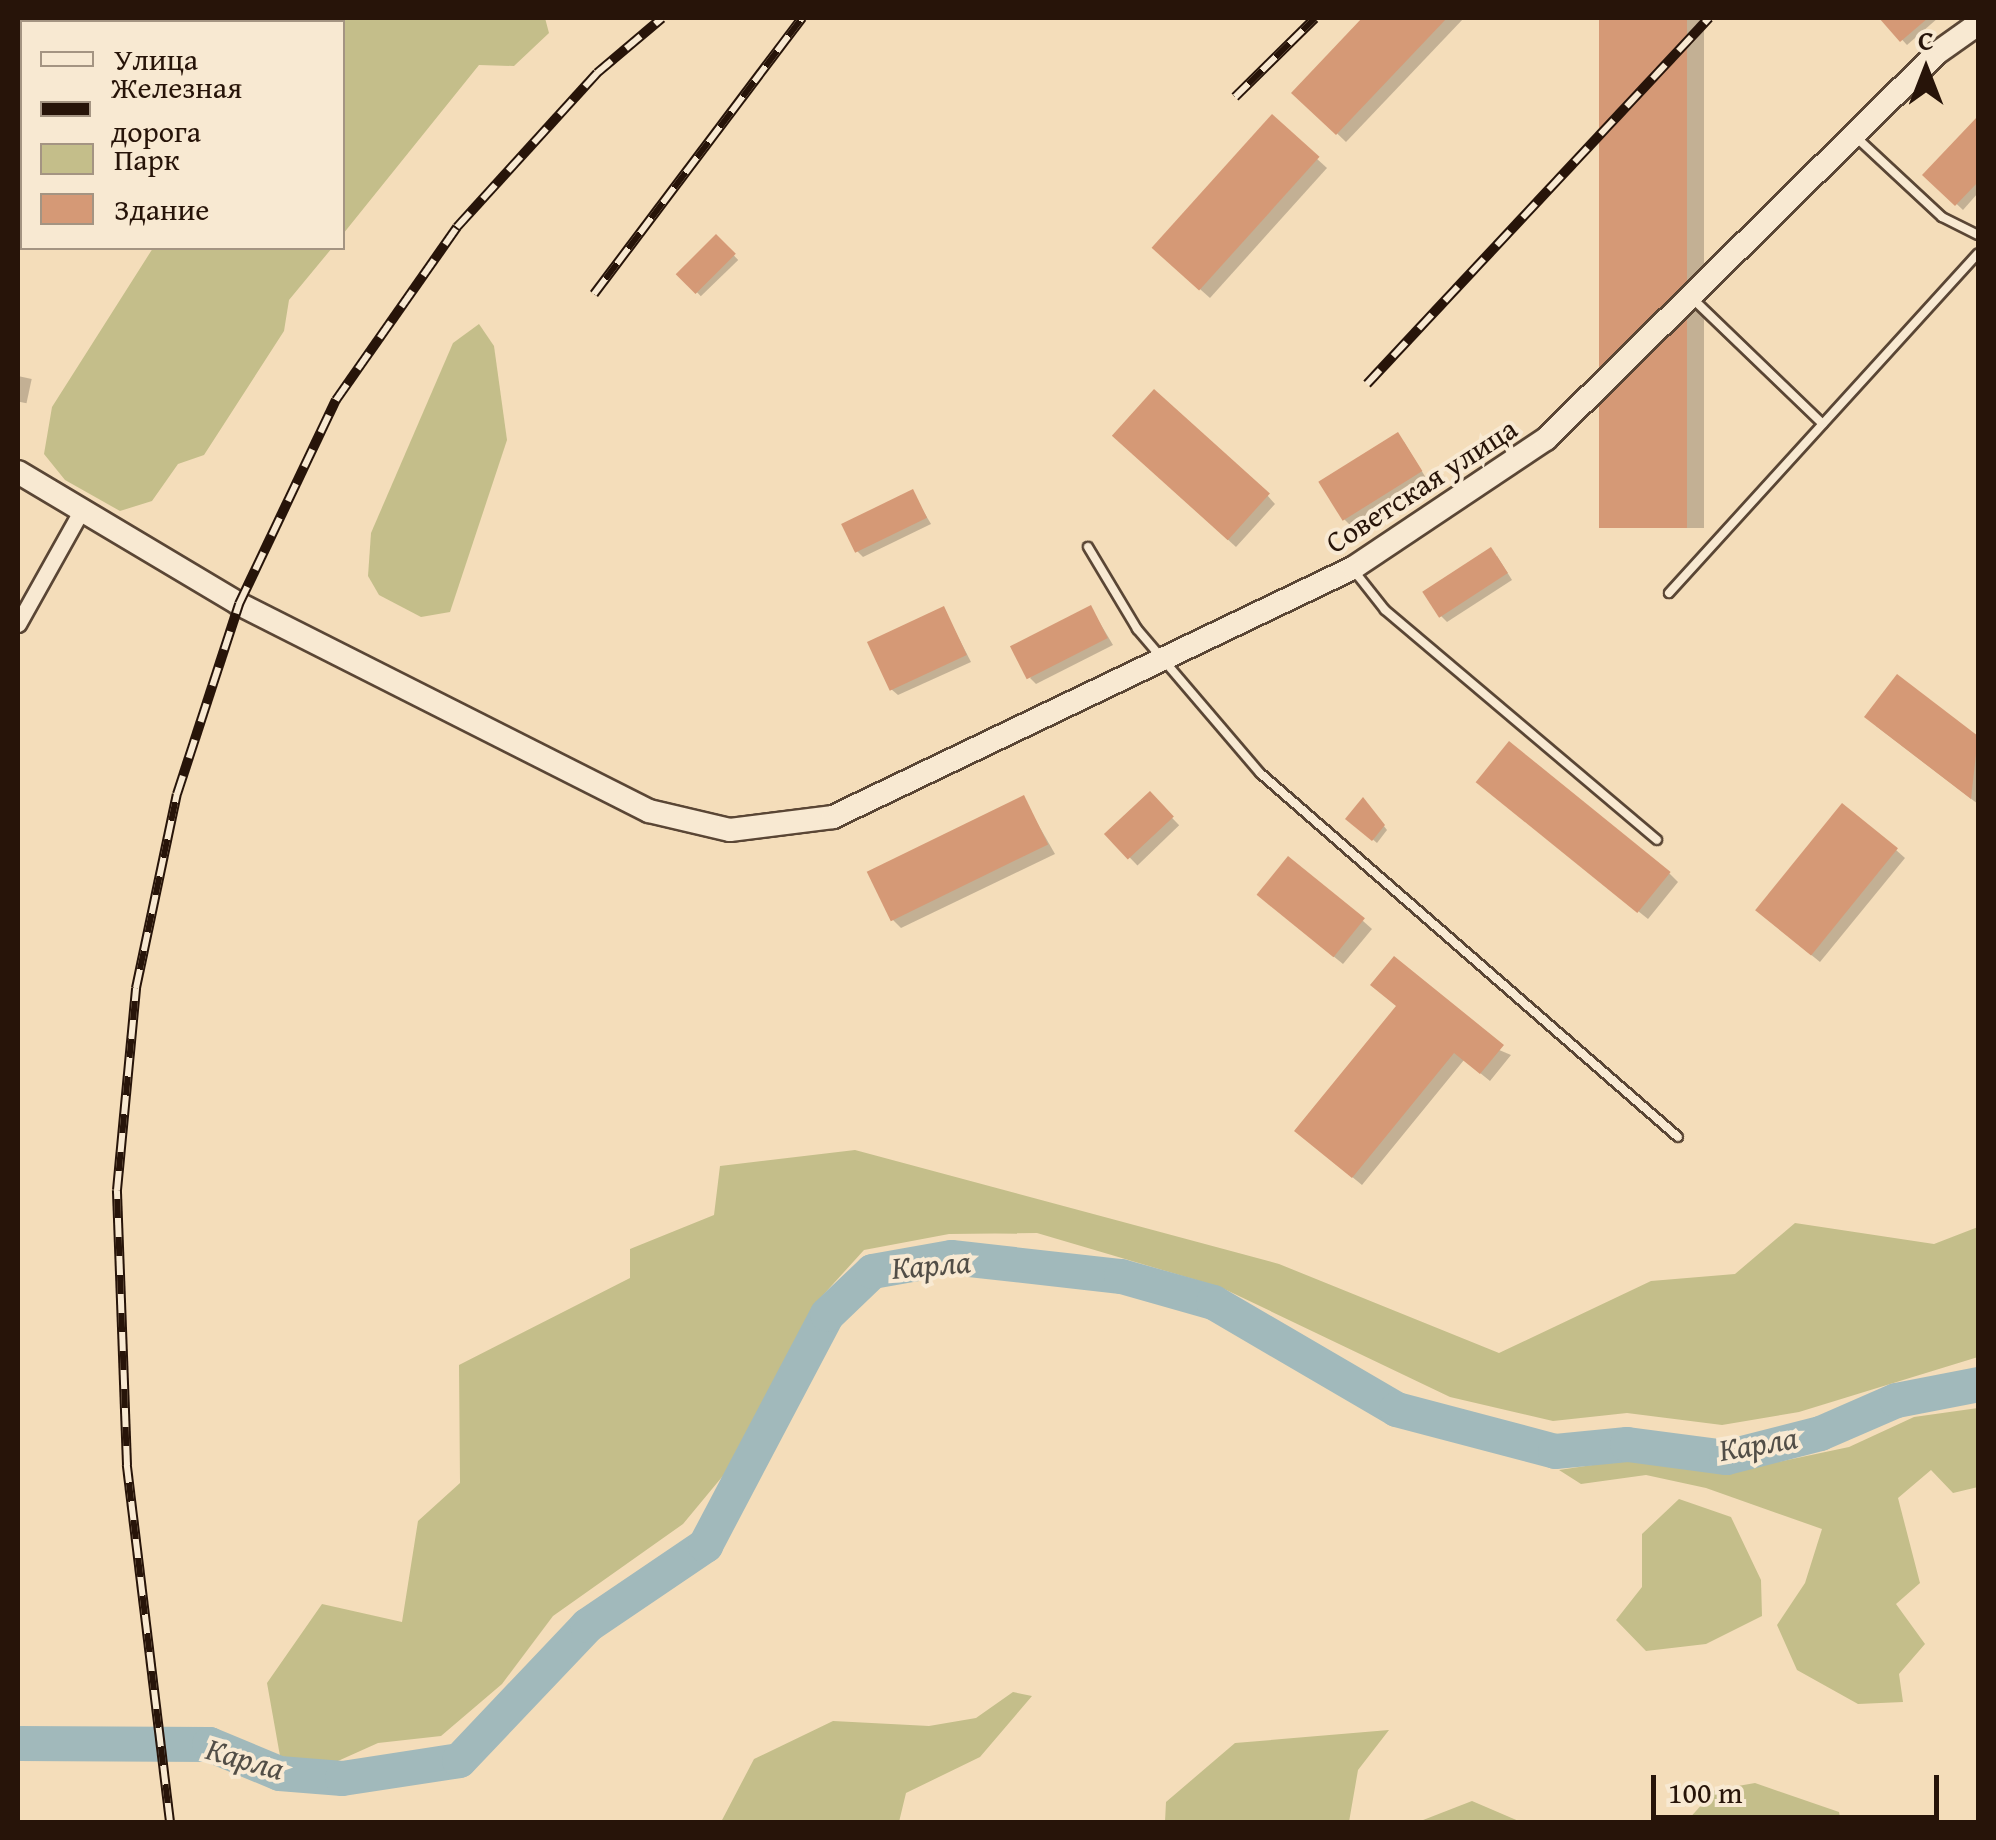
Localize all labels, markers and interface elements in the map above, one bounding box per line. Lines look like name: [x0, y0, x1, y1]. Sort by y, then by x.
text: С: [1918, 19, 1934, 60]
legend: [20, 20, 345, 250]
north arrow: [1876, 20, 1976, 120]
text: Улица: [114, 37, 198, 81]
text: Железная дорога: [111, 65, 242, 153]
text: Парк: [114, 137, 180, 181]
text: Здание: [114, 187, 209, 231]
street label: Советская улица: [1319, 410, 1523, 560]
water label: Карла: [890, 1242, 972, 1288]
water label: Карла: [1716, 1418, 1800, 1470]
water label: Карла: [202, 1730, 288, 1788]
scale bar: [1656, 1755, 1944, 1817]
text: 100 m: [1668, 1770, 1742, 1814]

